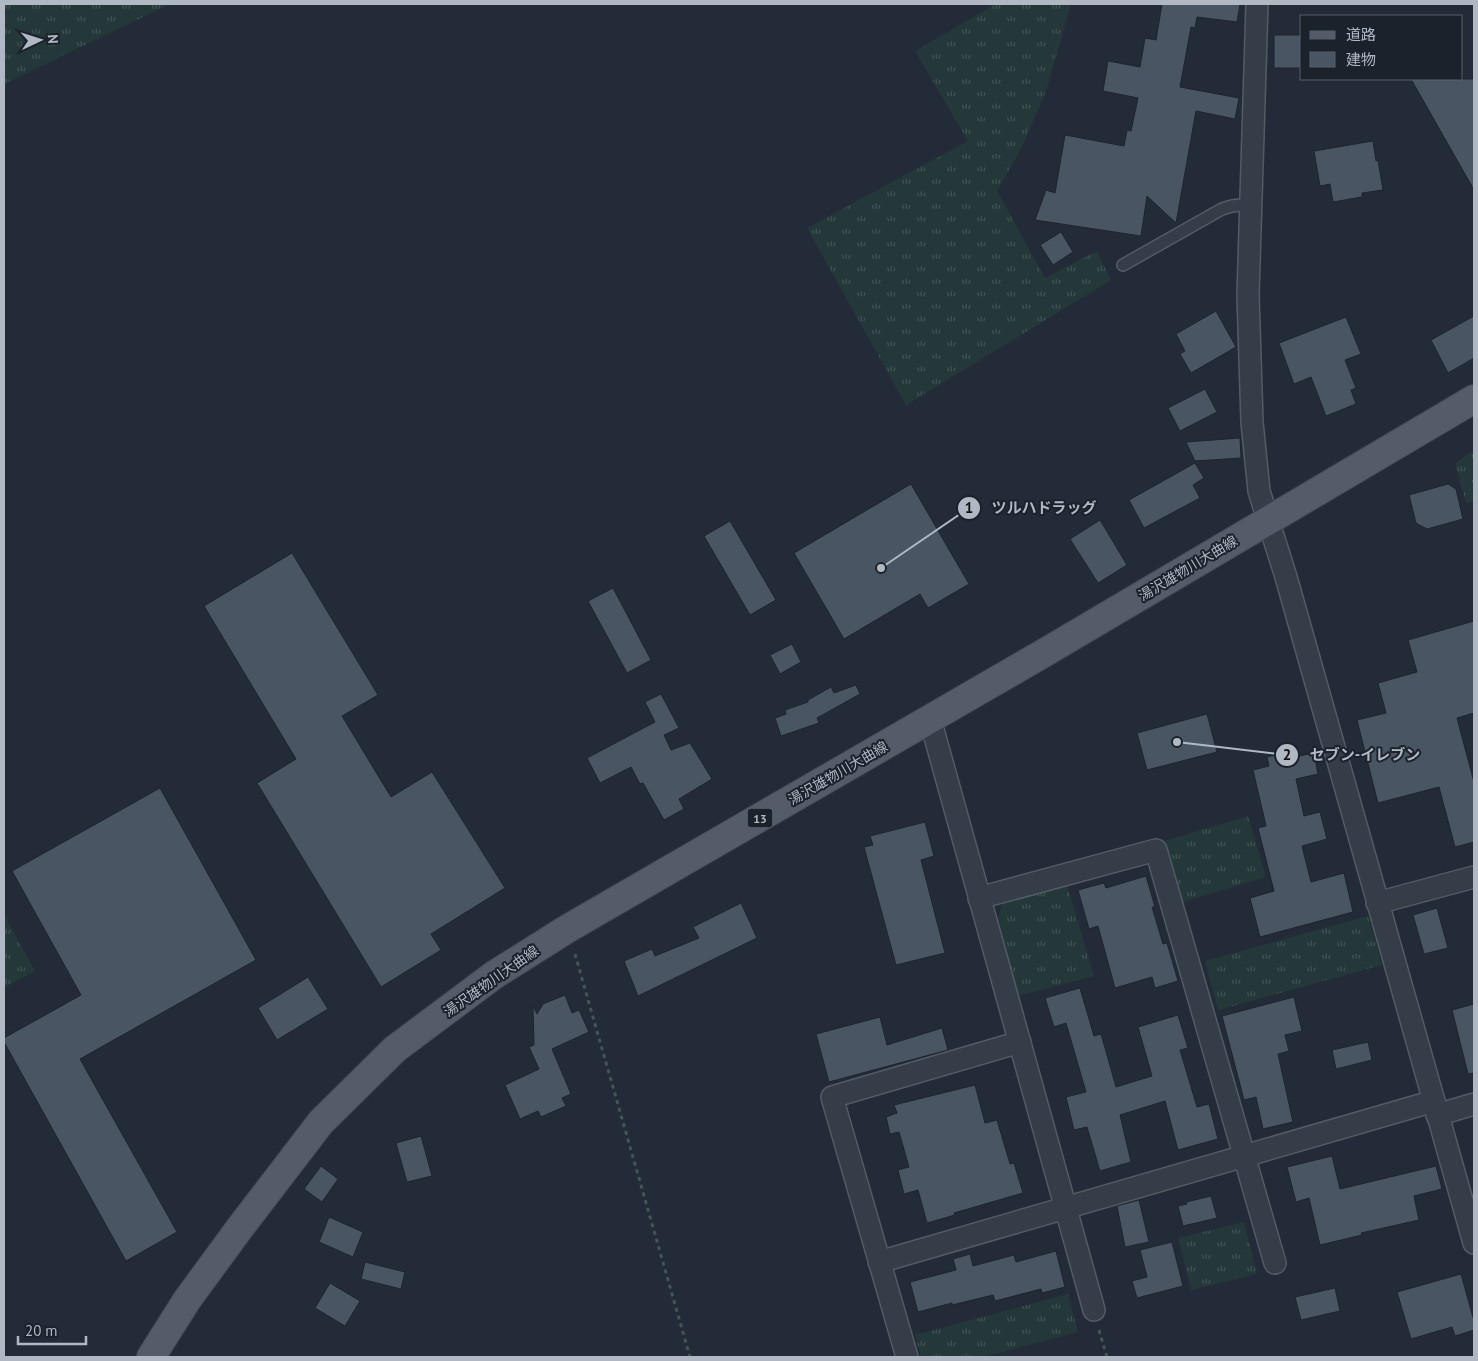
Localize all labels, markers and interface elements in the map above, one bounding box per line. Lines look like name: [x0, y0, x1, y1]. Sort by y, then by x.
north arrow: [15, 15, 65, 65]
legend: [1300, 15, 1463, 80]
text: 道路: [1346, 25, 1376, 44]
text: N: [44, 34, 62, 44]
text: 建物: [1346, 50, 1376, 69]
callout: ツルハドラッグ: [957, 493, 1107, 523]
text: 1: [965, 498, 973, 517]
text: ツルハドラッグ: [991, 498, 1097, 517]
street label: 湯沢雄物川大曲線: [1135, 531, 1241, 605]
street label: 湯沢雄物川大曲線: [785, 737, 891, 809]
callout: セブン-イレブン: [1274, 740, 1430, 770]
text: 2: [1283, 745, 1291, 764]
text: セブン-イレブン: [1310, 745, 1420, 764]
road number: 13: [748, 808, 772, 828]
street label: 湯沢雄物川大曲線: [440, 942, 542, 1020]
scale bar: [18, 1314, 85, 1346]
text: 20 m: [25, 1321, 58, 1340]

